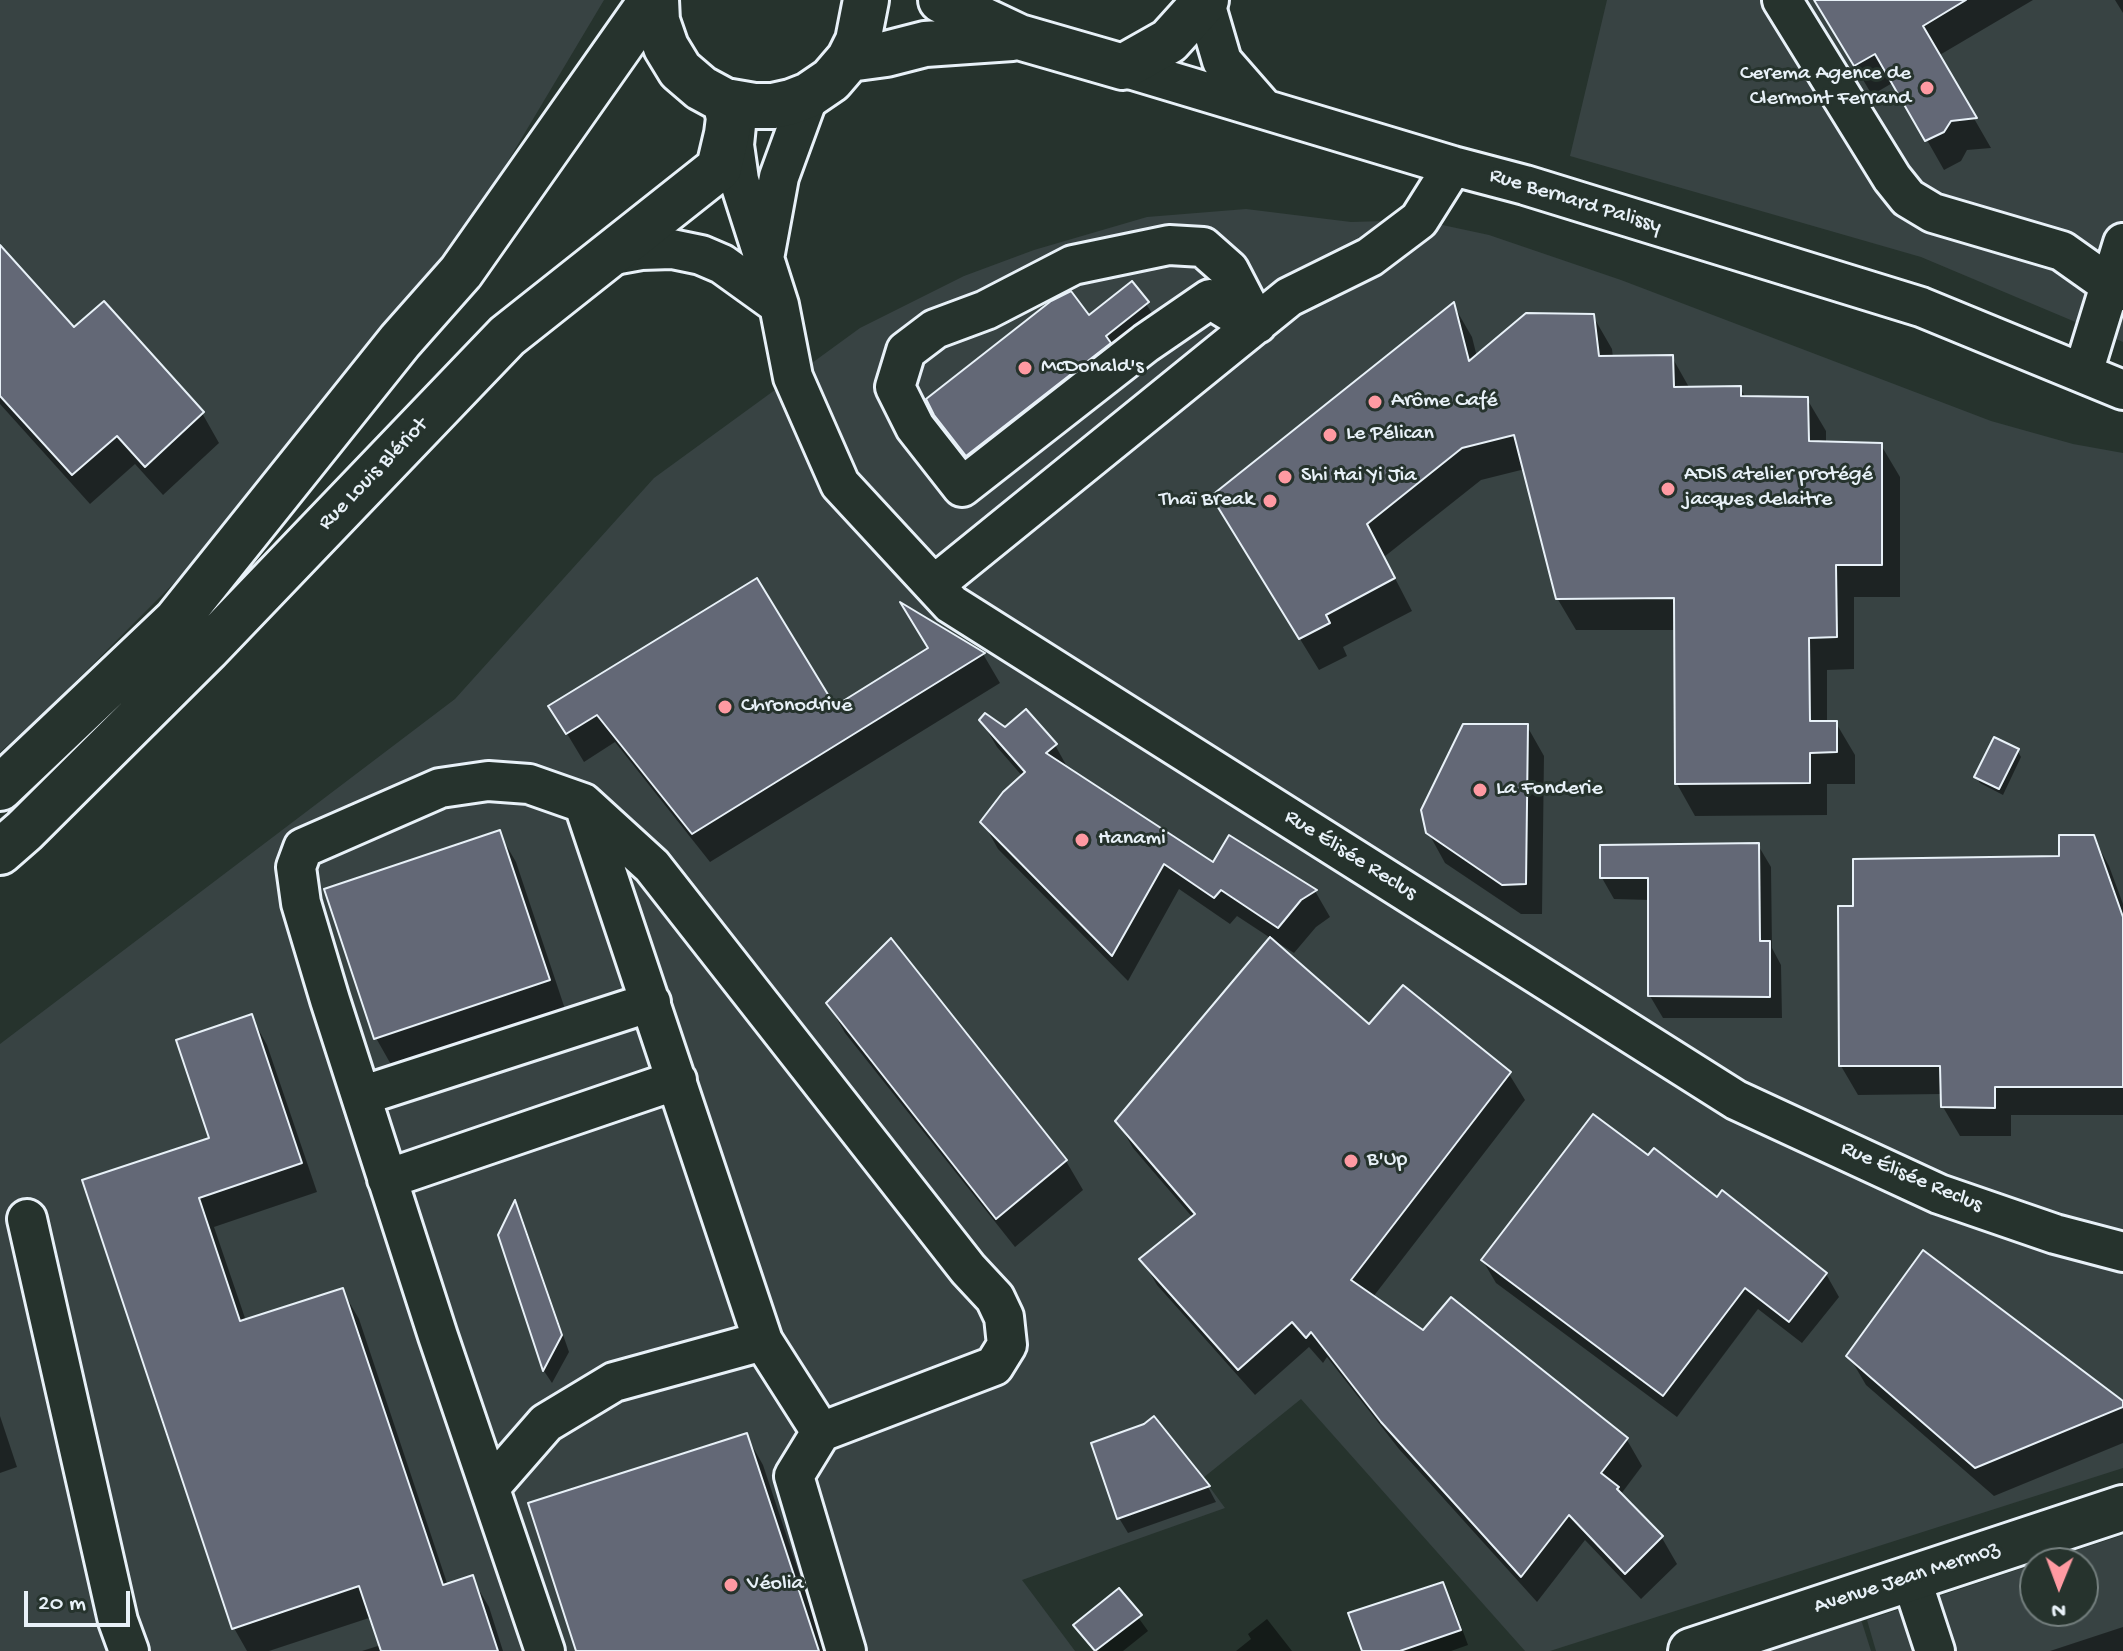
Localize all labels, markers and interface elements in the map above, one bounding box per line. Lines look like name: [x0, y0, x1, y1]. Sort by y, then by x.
place label: Cerema Agence de Clermont Ferrand: [1740, 62, 1911, 114]
marker: Cerema Agence de Clermont Ferrand: [1918, 79, 1936, 97]
street label: Rue Bernard Palissy: [1486, 163, 1664, 241]
place label: McDonald's: [1041, 355, 1144, 381]
marker: McDonald's: [1016, 359, 1034, 377]
place label: Arôme Café: [1391, 389, 1498, 415]
marker: Arôme Café: [1366, 393, 1384, 411]
street label: Rue Louis Blériot: [314, 413, 434, 537]
place label: Le Pélican: [1346, 422, 1434, 448]
marker: Le Pélican: [1321, 426, 1339, 444]
place label: ADIS atelier protégé jacques delaitre: [1684, 463, 1873, 514]
place label: Shi Hai Yi Jia: [1301, 464, 1417, 490]
marker: Shi Hai Yi Jia: [1276, 468, 1294, 486]
marker: ADIS atelier protégé jacques delaitre: [1659, 480, 1677, 498]
place label: Thaï Break: [1159, 488, 1254, 514]
marker: Thaï Break: [1261, 492, 1279, 510]
place label: Chronodrive: [741, 694, 852, 720]
marker: Chronodrive: [716, 698, 734, 716]
place label: La Fonderie: [1496, 777, 1603, 803]
marker: La Fonderie: [1471, 781, 1489, 799]
street label: Rue Élisée Reclus: [1279, 805, 1421, 907]
place label: Hanami: [1098, 827, 1166, 853]
marker: Hanami: [1073, 831, 1091, 849]
street label: Rue Élisée Reclus: [1836, 1136, 1986, 1220]
place label: B'Up: [1367, 1148, 1407, 1174]
marker: B'Up: [1342, 1152, 1360, 1170]
street label: Avenue Jean Mermoz: [1811, 1537, 2003, 1621]
north arrow: [2019, 1547, 2099, 1627]
place label: Véolia: [747, 1572, 804, 1598]
scale bar: [28, 1575, 134, 1625]
marker: Véolia: [722, 1576, 740, 1594]
text: 20 m: [38, 1590, 86, 1619]
text: N: [2051, 1596, 2066, 1622]

